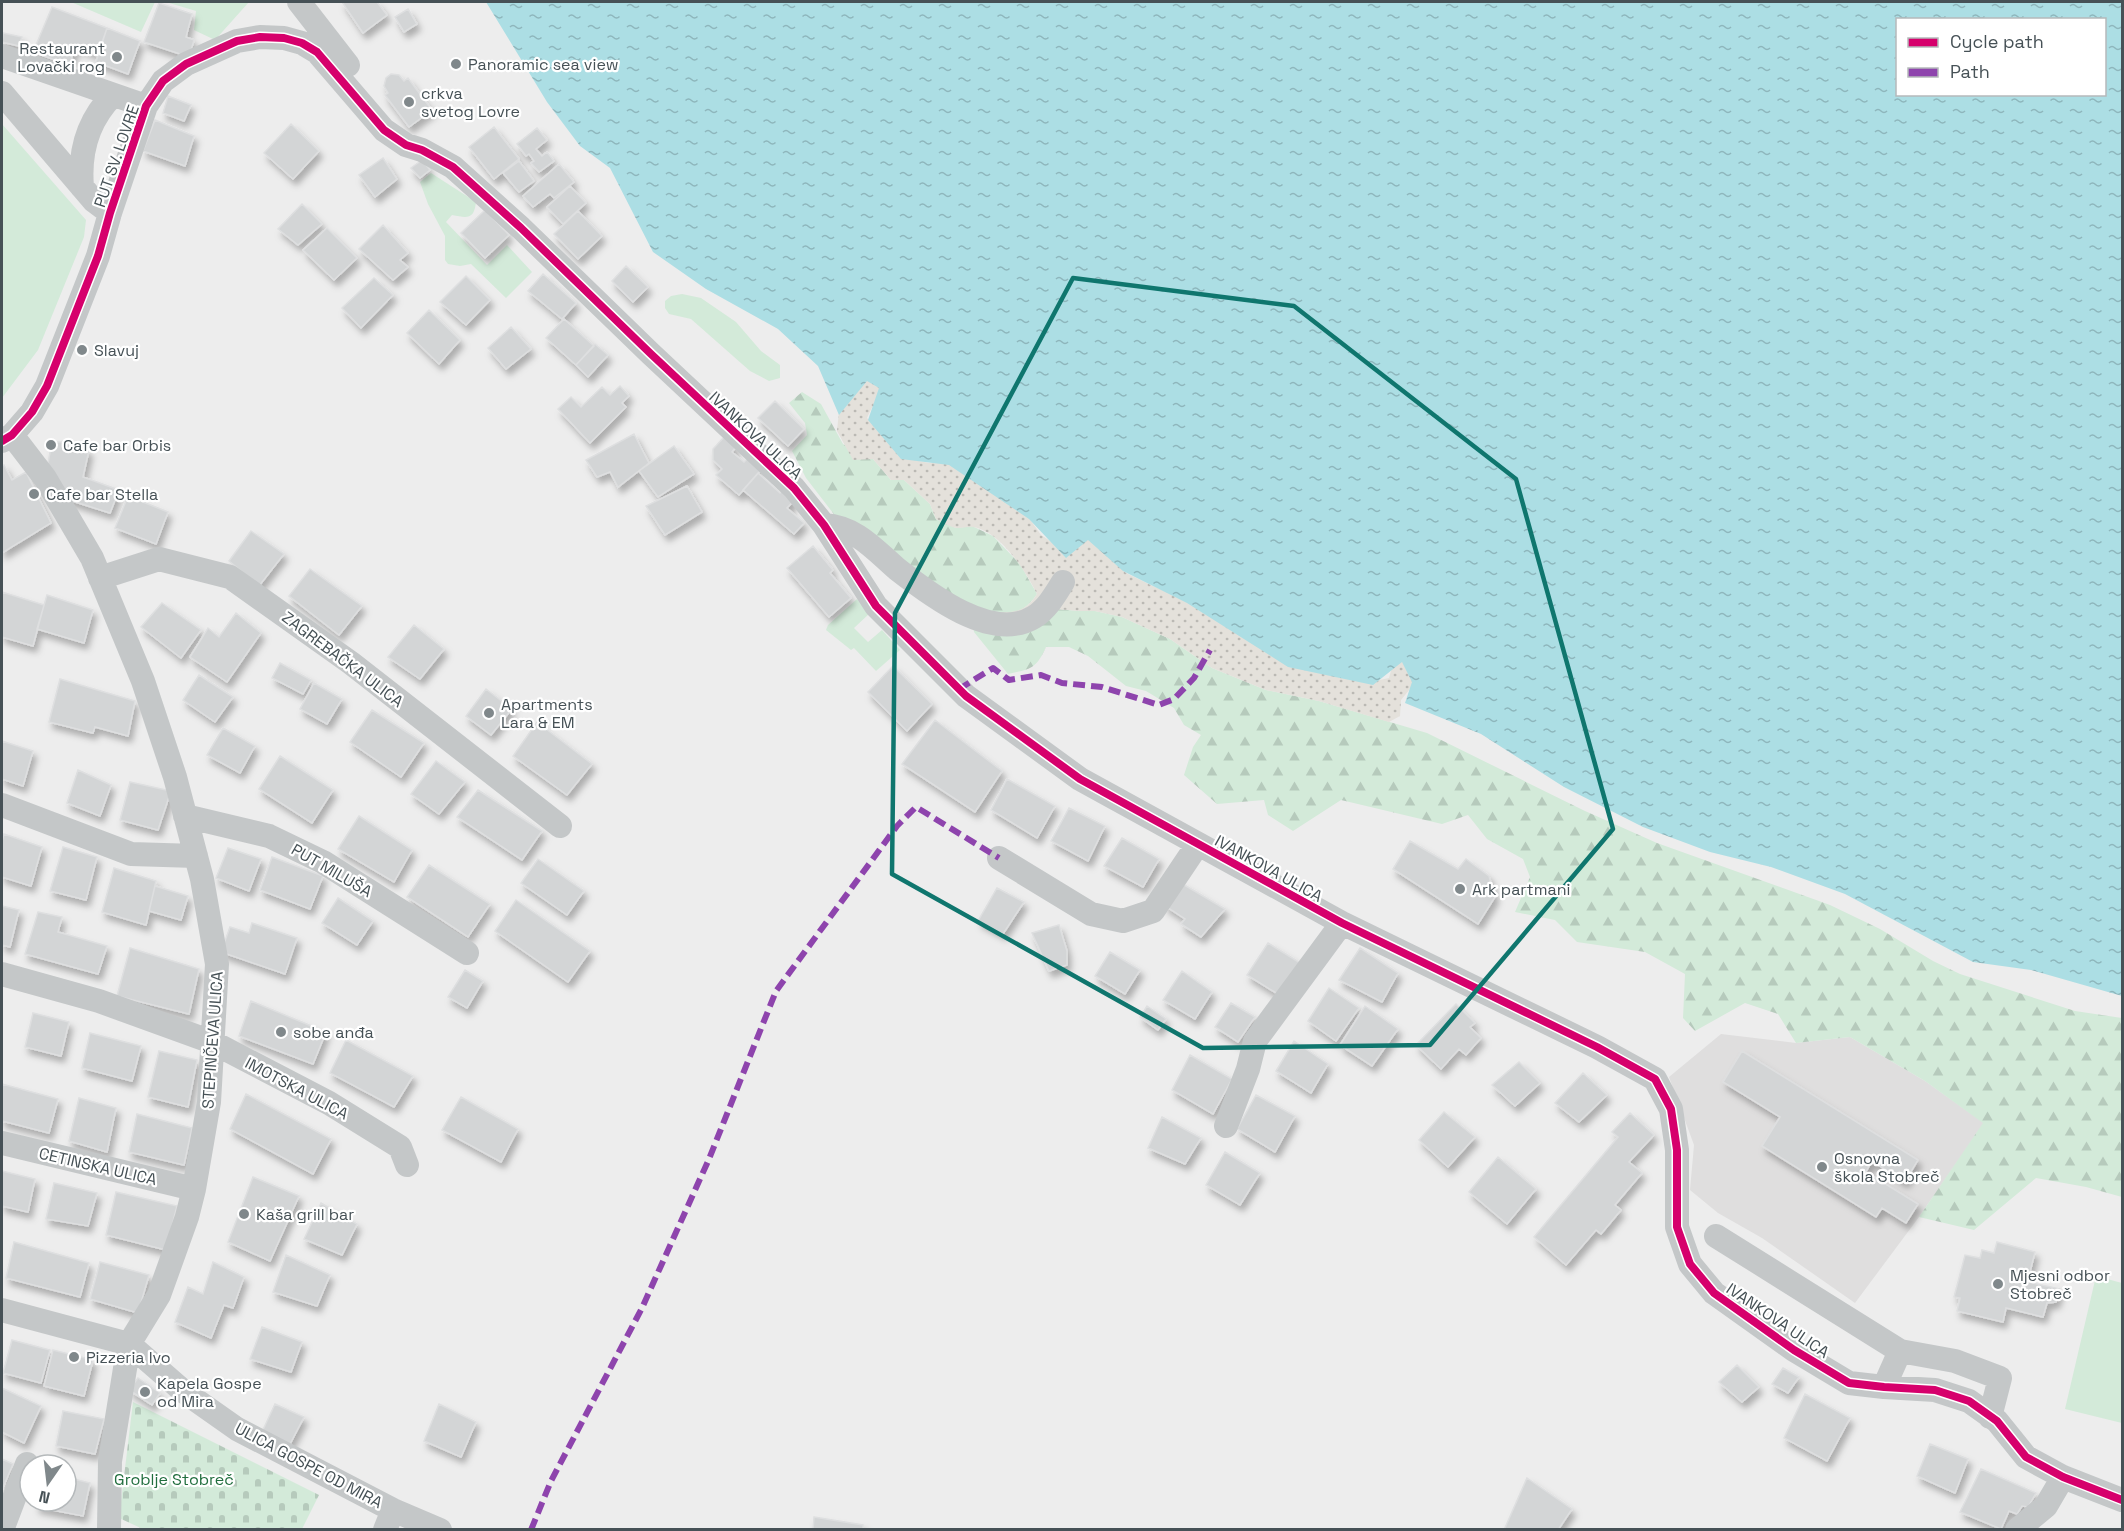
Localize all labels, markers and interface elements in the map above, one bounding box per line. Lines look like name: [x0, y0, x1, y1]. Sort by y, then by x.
legend: [1896, 18, 2106, 96]
text: Cycle path: [1950, 30, 2044, 53]
place label: Restaurant Lovački rog: [17, 38, 105, 77]
marker: Restaurant Lovački rog: [110, 50, 124, 64]
place label: Panoramic sea view: [468, 54, 619, 75]
marker: Panoramic sea view: [449, 57, 463, 71]
text: Path: [1950, 60, 1990, 83]
place label: crkva svetog Lovre: [421, 83, 520, 122]
marker: crkva svetog Lovre: [402, 95, 416, 109]
street label: PUT SV. LOVRE: [89, 102, 144, 210]
place label: Slavuj: [94, 340, 139, 361]
marker: Slavuj: [75, 343, 89, 357]
street label: IVANKOVA ULICA: [705, 387, 807, 484]
place label: Cafe bar Orbis: [63, 435, 171, 456]
marker: Cafe bar Orbis: [44, 438, 58, 452]
place label: Cafe bar Stella: [46, 484, 158, 505]
marker: Cafe bar Stella: [27, 487, 41, 501]
street label: ZAGREBAČKA ULICA: [278, 607, 408, 712]
place label: Apartments Lara & EM: [501, 694, 593, 733]
marker: Apartments Lara & EM: [482, 706, 496, 720]
street label: IVANKOVA ULICA: [1211, 830, 1326, 907]
street label: PUT MILUŠA: [287, 839, 376, 902]
place label: Ark partmani: [1472, 879, 1570, 900]
marker: Ark partmani: [1453, 882, 1467, 896]
street label: STEPINČEVA ULICA: [197, 971, 228, 1109]
place label: sobe anđa: [293, 1022, 374, 1043]
marker: sobe anđa: [274, 1025, 288, 1039]
street label: IMOTSKA ULICA: [241, 1052, 352, 1125]
street label: CETINSKA ULICA: [37, 1143, 159, 1190]
place label: Osnovna škola Stobreč: [1834, 1148, 1940, 1187]
marker: Osnovna škola Stobreč: [1815, 1160, 1829, 1174]
place label: Kaša grill bar: [256, 1204, 354, 1225]
marker: Kaša grill bar: [237, 1207, 251, 1221]
place label: Mjesni odbor Stobreč: [2010, 1265, 2110, 1304]
marker: Mjesni odbor Stobreč: [1991, 1277, 2005, 1291]
street label: IVANKOVA ULICA: [1722, 1278, 1833, 1363]
place label: Pizzeria Ivo: [86, 1347, 171, 1368]
marker: Pizzeria Ivo: [67, 1350, 81, 1364]
place label: Kapela Gospe od Mira: [157, 1373, 262, 1412]
marker: Kapela Gospe od Mira: [138, 1385, 152, 1399]
street label: ULICA GOSPE OD MIRA: [231, 1418, 386, 1513]
north arrow: [18, 1453, 78, 1513]
park label: Groblje Stobreč: [114, 1469, 234, 1490]
text: N: [37, 1486, 52, 1509]

